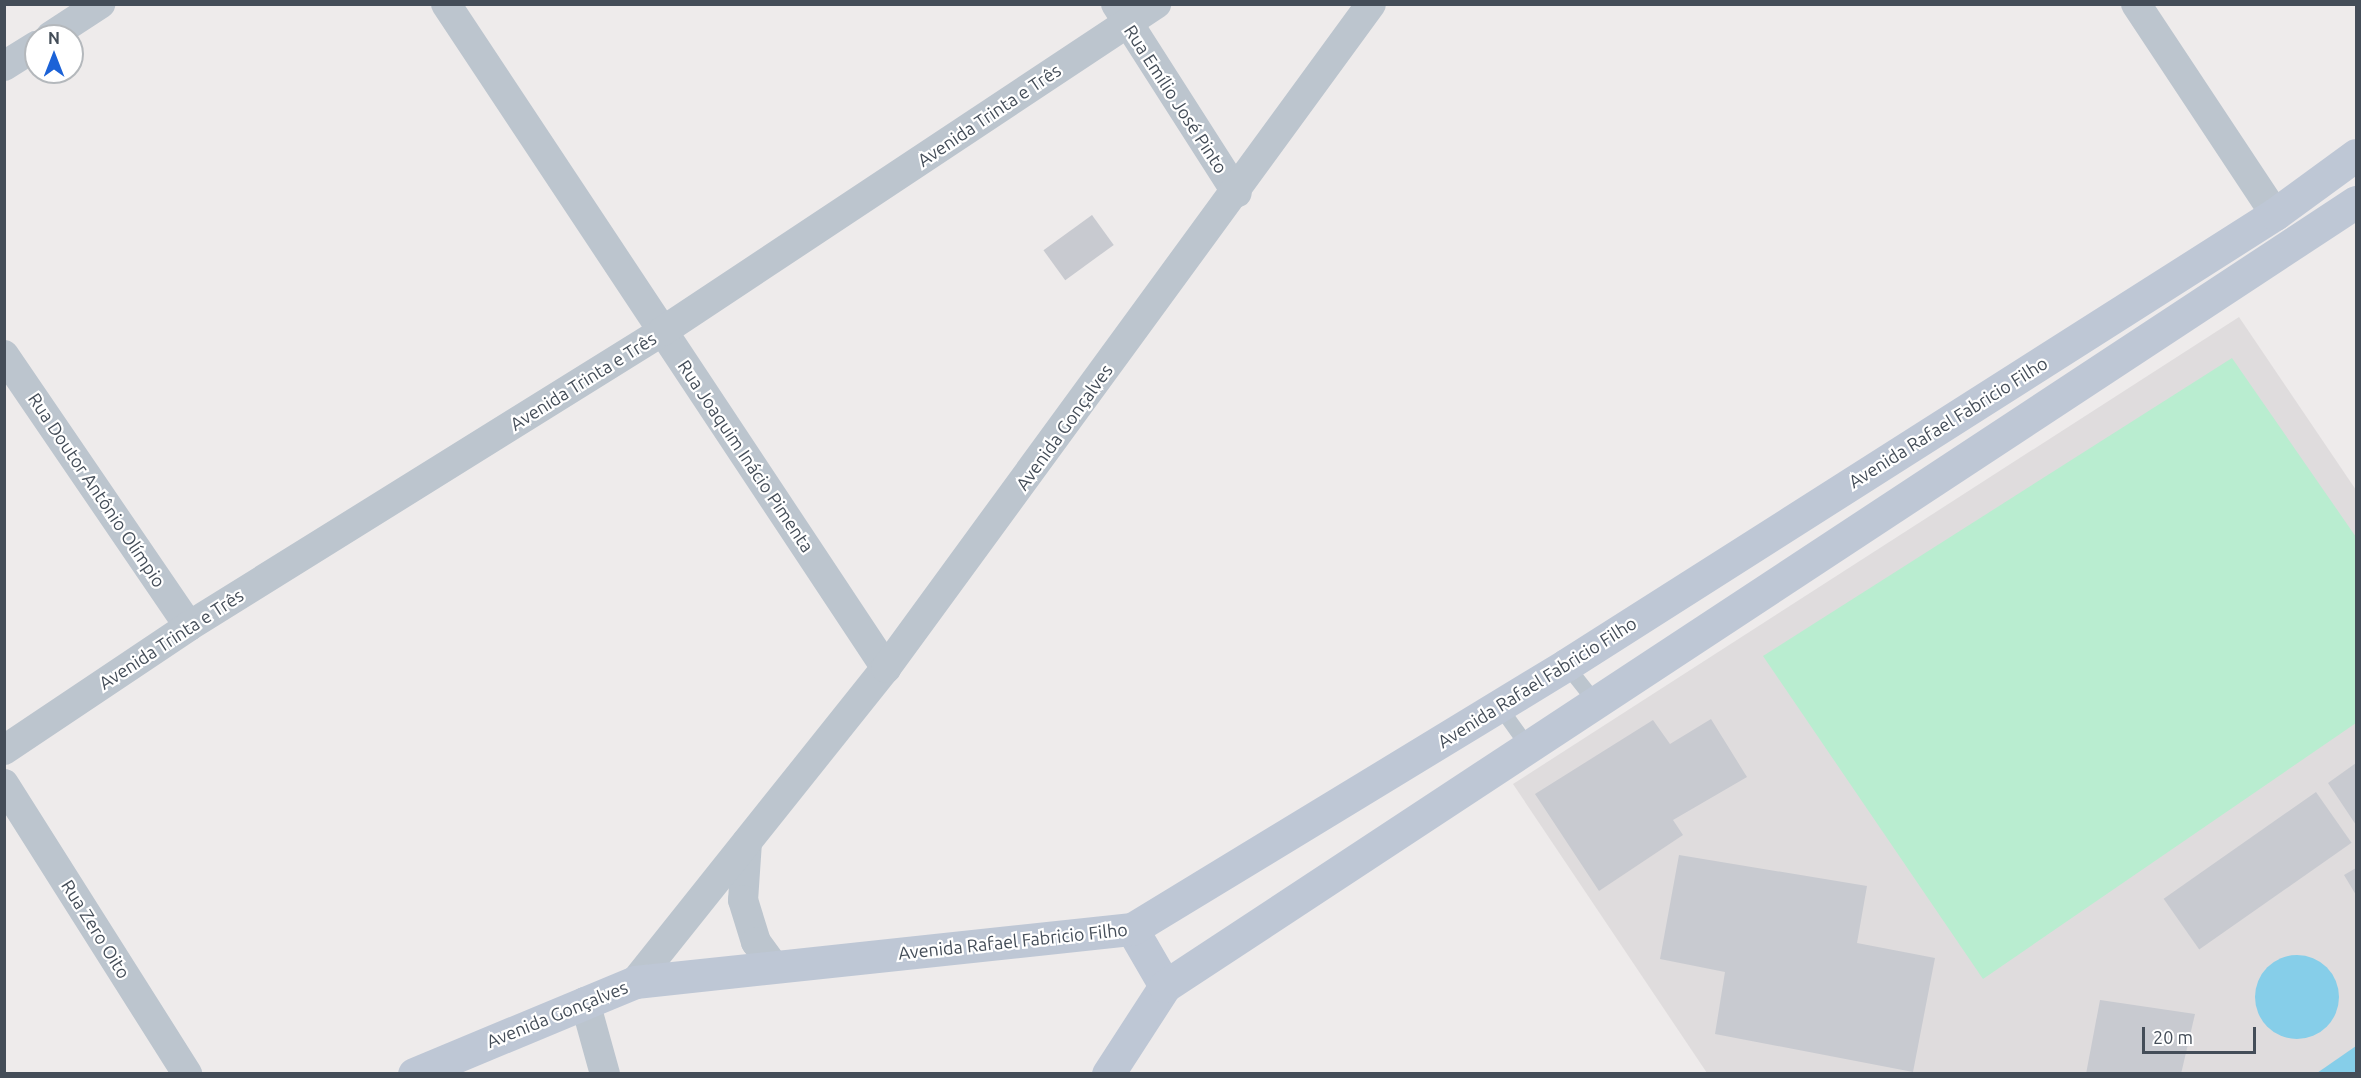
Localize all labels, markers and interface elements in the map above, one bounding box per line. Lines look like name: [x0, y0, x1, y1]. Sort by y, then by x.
street label: Rua Emílio José Pinto: [1120, 21, 1232, 177]
north arrow: [24, 24, 84, 84]
text: N: [48, 29, 60, 47]
street label: Avenida Trinta e Três: [913, 59, 1065, 171]
street label: Avenida Trinta e Três: [506, 327, 660, 435]
street label: Avenida Rafael Fabricio Filho: [1845, 352, 2051, 492]
street label: Rua Joaquim Inácio Pimenta: [674, 356, 818, 556]
street label: Avenida Gonçalves: [1011, 360, 1117, 494]
street label: Rua Doutor Antônio Olímpio: [24, 389, 170, 591]
street label: Avenida Trinta e Três: [95, 584, 247, 694]
street label: Avenida Rafael Fabricio Filho: [1434, 612, 1640, 752]
street label: Rua Zero Oito: [57, 876, 135, 982]
street label: Avenida Rafael Fabricio Filho: [897, 918, 1129, 964]
street label: Avenida Gonçalves: [483, 976, 631, 1052]
scale bar: [2145, 1015, 2259, 1053]
text: 20 m: [2153, 1027, 2193, 1047]

